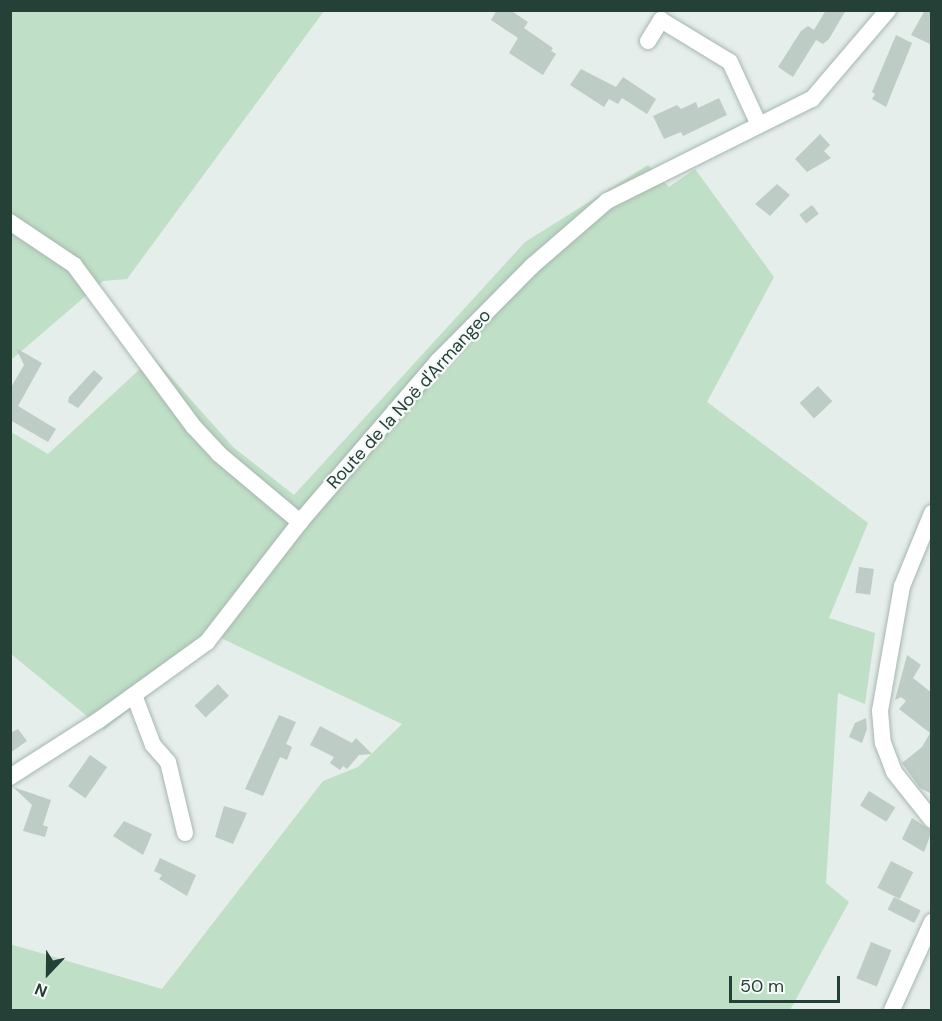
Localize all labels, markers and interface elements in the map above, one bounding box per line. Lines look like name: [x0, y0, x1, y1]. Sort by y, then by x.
street label: Route de la Noë d'Armangeo: [323, 305, 495, 493]
north arrow: [18, 943, 78, 1003]
scale bar: [732, 964, 843, 1002]
text: 50 m: [740, 974, 784, 998]
text: N: [32, 978, 50, 1002]

